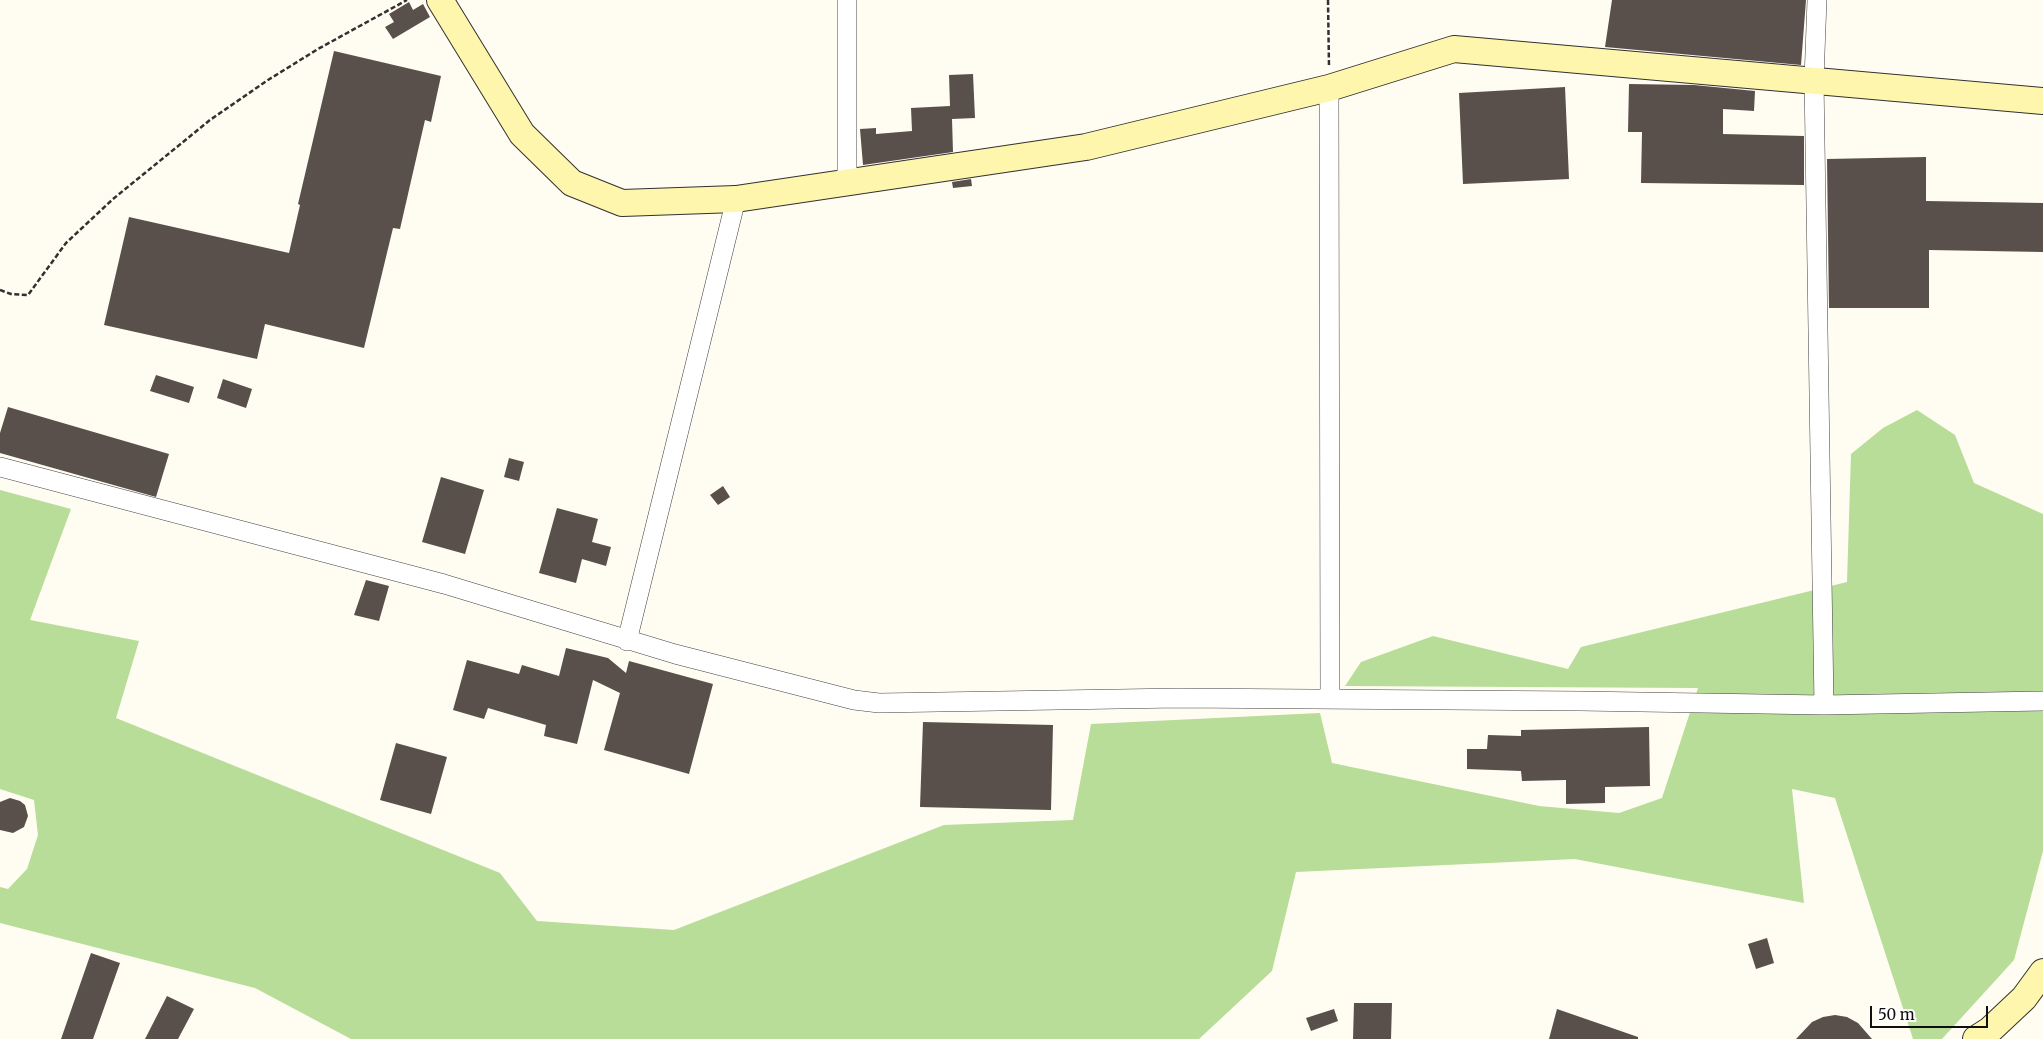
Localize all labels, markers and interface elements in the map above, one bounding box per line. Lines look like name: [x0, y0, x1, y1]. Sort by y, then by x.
scale bar: [1873, 996, 1990, 1028]
text: 50 m: [1878, 1005, 1915, 1024]

